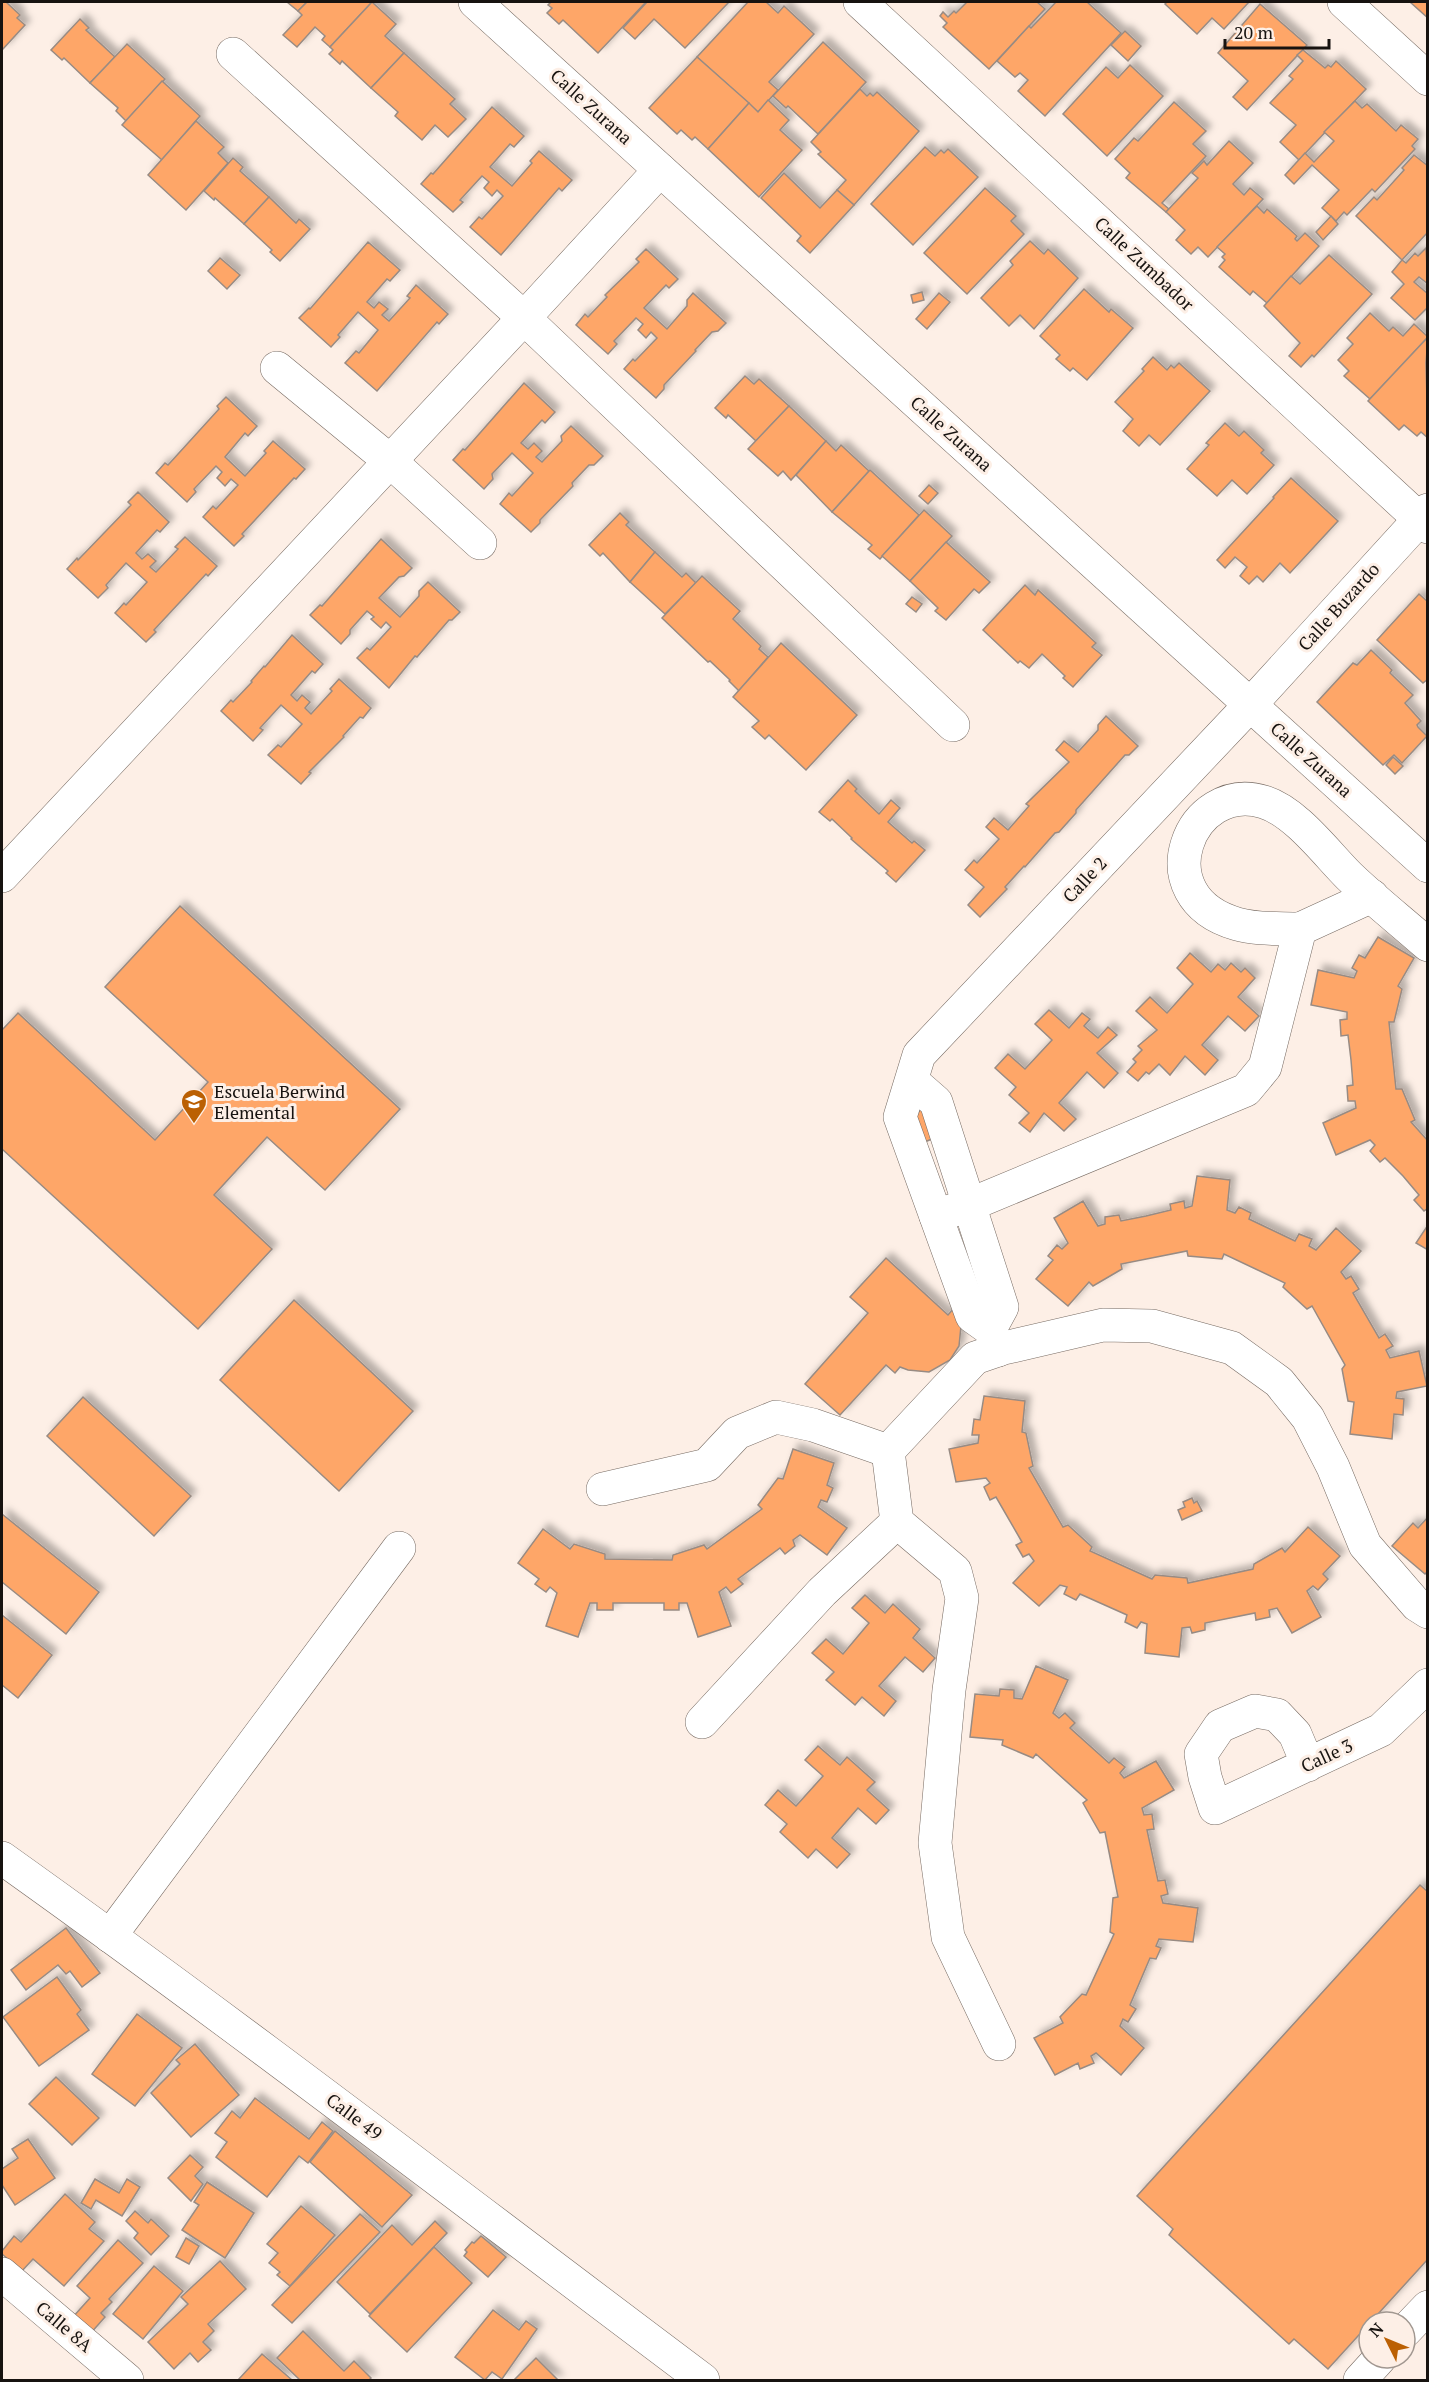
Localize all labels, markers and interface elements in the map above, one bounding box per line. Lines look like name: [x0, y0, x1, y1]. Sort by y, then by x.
scale bar: [1225, 12, 1328, 50]
text: 20 m: [1234, 20, 1274, 44]
street label: Calle Zurana: [546, 63, 638, 149]
street label: Calle Zumbador: [1090, 211, 1200, 316]
street label: Calle Zurana: [906, 390, 998, 476]
street label: Calle Buzardo: [1292, 557, 1384, 656]
street label: Calle Zurana: [1266, 716, 1358, 802]
street label: Calle 2: [1057, 851, 1112, 907]
place label: Escuela Berwind Elemental: [214, 1079, 345, 1124]
school or university icon: Escuela Berwind Elemental: [179, 1087, 209, 1125]
street label: Calle 3: [1297, 1733, 1356, 1777]
street label: Calle 49: [322, 2087, 387, 2145]
street label: Calle 8A: [31, 2296, 98, 2357]
north arrow: [1357, 2310, 1417, 2370]
text: N: [1364, 2318, 1388, 2342]

